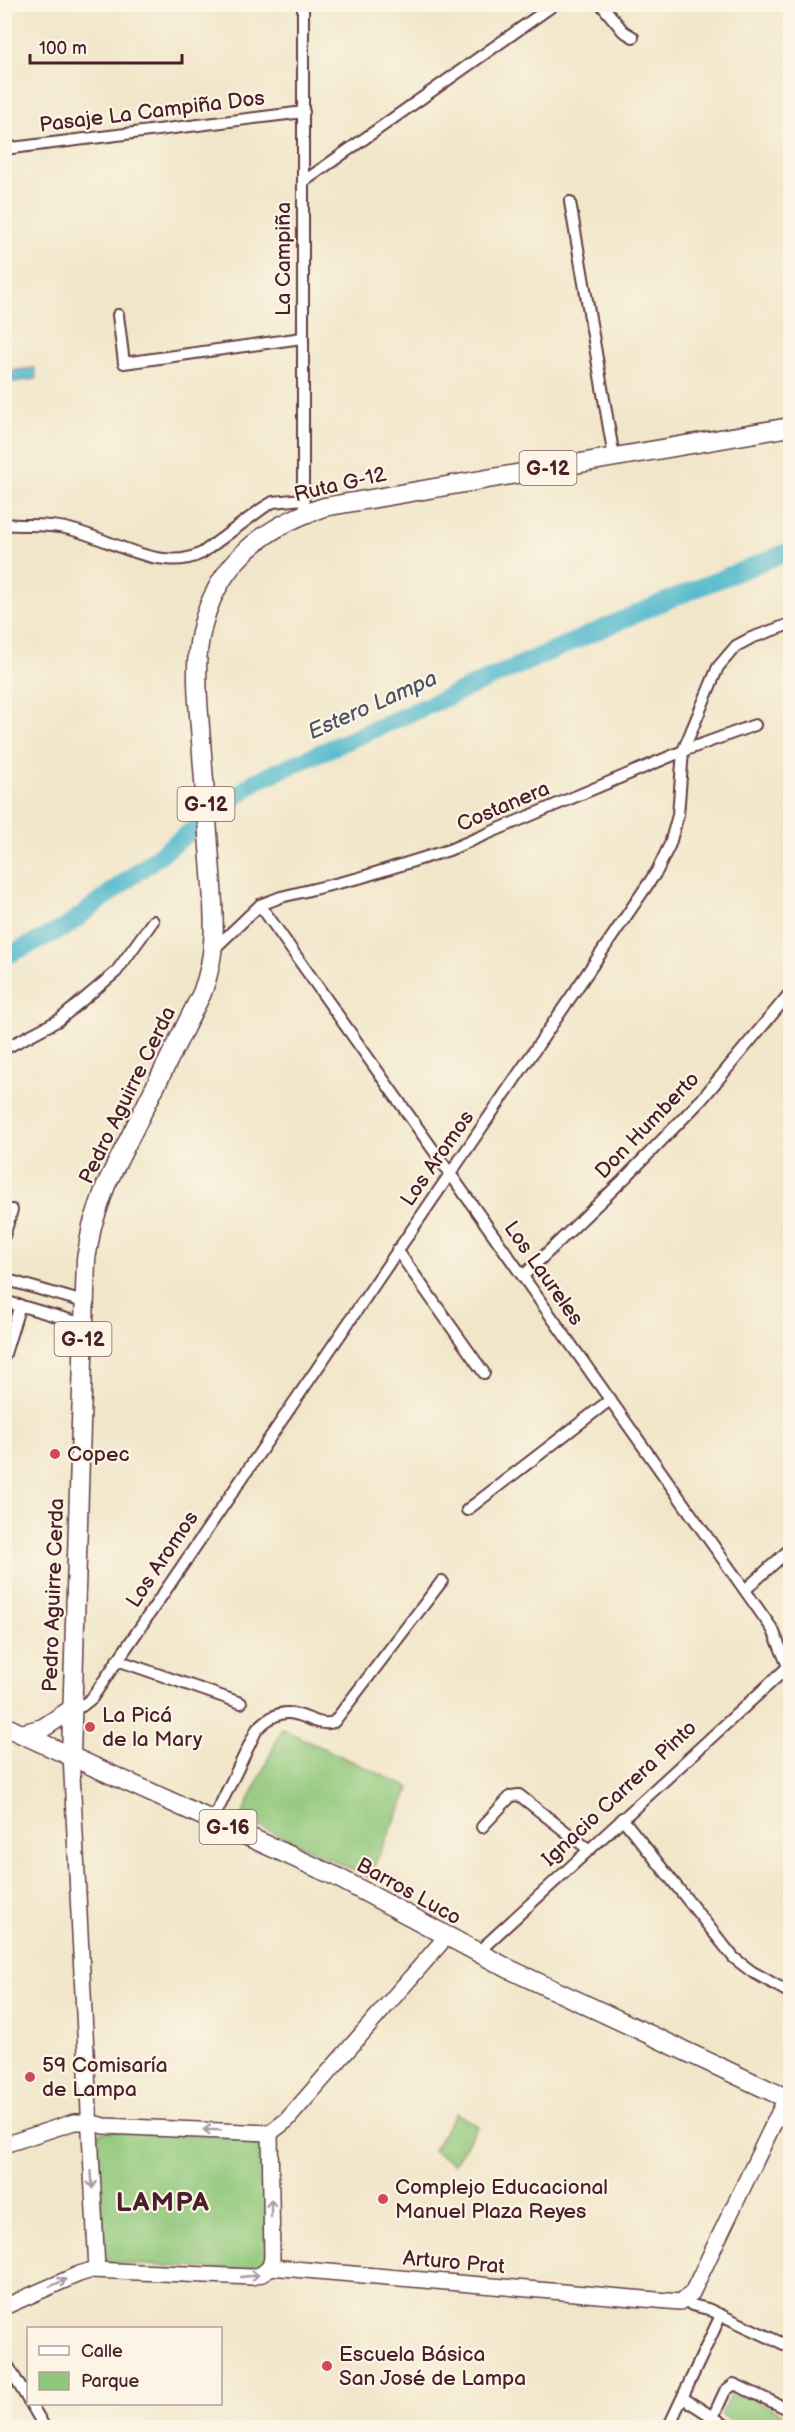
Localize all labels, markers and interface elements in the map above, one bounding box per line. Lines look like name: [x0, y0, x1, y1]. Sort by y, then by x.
scale bar: [30, 27, 182, 65]
text: 100 m: [39, 38, 87, 59]
street label: Pasaje La Campiña Dos: [38, 85, 266, 138]
street label: La Campiña: [271, 202, 296, 316]
road number: G-12: [520, 451, 576, 485]
street label: Ruta G-12: [292, 462, 389, 507]
water label: Estero Lampa: [304, 665, 441, 746]
street label: Costanera: [453, 776, 553, 837]
road number: G-12: [178, 787, 234, 821]
street label: Pedro Aguirre Cerda: [74, 1003, 181, 1188]
street label: Don Humberto: [590, 1067, 705, 1184]
street label: Los Aromos: [395, 1106, 480, 1211]
street label: Los Laureles: [499, 1216, 589, 1330]
road number: G-12: [54, 1322, 112, 1356]
place label: Copec: [67, 1442, 130, 1467]
marker: Copec: [48, 1447, 62, 1461]
street label: Pedro Aguirre Cerda: [38, 1498, 69, 1692]
street label: Los Aromos: [121, 1506, 204, 1612]
place label: La Picá de la Mary: [102, 1703, 203, 1752]
street label: Ignacio Carrera Pinto: [537, 1715, 702, 1872]
marker: La Picá de la Mary: [83, 1720, 97, 1734]
road number: G-16: [200, 1810, 256, 1844]
street label: Barros Luco: [352, 1852, 466, 1930]
place label: 59 Comisaría de Lampa: [42, 2053, 168, 2102]
marker: 59 Comisaría de Lampa: [23, 2070, 37, 2084]
one-way arrow: [202, 2125, 222, 2136]
one-way arrow: [87, 2170, 98, 2190]
place label: Complejo Educacional Manuel Plaza Reyes: [395, 2175, 608, 2224]
district label: LAMPA: [116, 2187, 210, 2219]
marker: Complejo Educacional Manuel Plaza Reyes: [376, 2192, 390, 2206]
one-way arrow: [266, 2199, 277, 2219]
street label: Arturo Prat: [402, 2246, 506, 2279]
one-way arrow: [240, 2270, 259, 2281]
one-way arrow: [48, 2277, 67, 2288]
legend: [27, 2327, 222, 2405]
text: Calle: [81, 2341, 123, 2362]
place label: Escuela Básica San José de Lampa: [339, 2342, 526, 2391]
marker: Escuela Básica San José de Lampa: [320, 2359, 334, 2373]
text: Parque: [81, 2371, 139, 2392]

